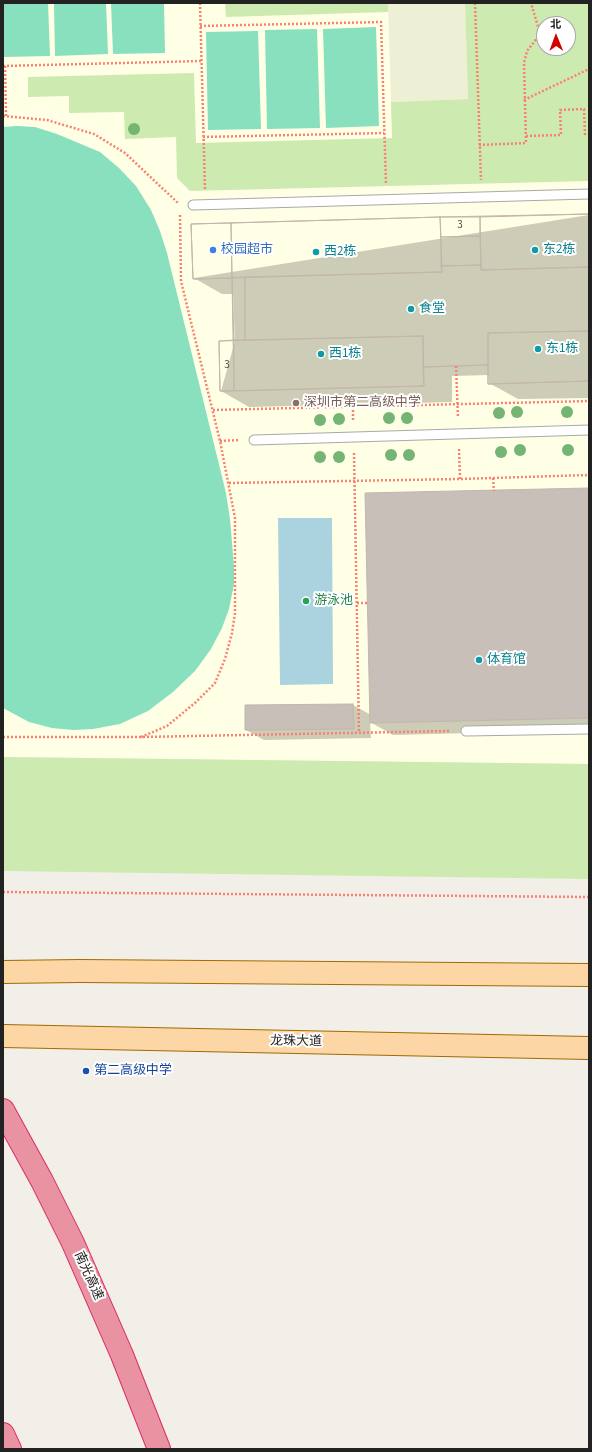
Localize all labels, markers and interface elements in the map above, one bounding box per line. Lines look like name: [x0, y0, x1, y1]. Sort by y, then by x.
north arrow: [536, 16, 576, 56]
text: 北: [550, 17, 561, 32]
house number: 3: [457, 219, 463, 233]
place label: 校园超市: [221, 242, 273, 258]
place label: 东2栋: [543, 242, 575, 258]
place label: 西2栋: [324, 244, 356, 260]
marker: 校园超市: [208, 245, 218, 255]
marker: 东2栋: [530, 245, 540, 255]
marker: 西2栋: [311, 247, 321, 257]
place label: 食堂: [419, 301, 445, 317]
marker: 食堂: [406, 304, 416, 314]
place label: 东1栋: [546, 341, 578, 357]
marker: 东1栋: [533, 344, 543, 354]
place label: 西1栋: [329, 346, 361, 362]
marker: 西1栋: [316, 349, 326, 359]
house number: 3: [224, 359, 230, 373]
place label: 深圳市第二高级中学: [304, 395, 421, 411]
marker: 深圳市第二高级中学: [291, 398, 301, 408]
place label: 游泳池: [314, 593, 353, 609]
marker: 游泳池: [301, 596, 311, 606]
place label: 体育馆: [487, 652, 526, 668]
marker: 体育馆: [474, 655, 484, 665]
street label: 龙珠大道: [270, 1034, 322, 1050]
place label: 第二高级中学: [94, 1063, 172, 1079]
marker: 第二高级中学: [81, 1066, 91, 1076]
street label: 南光高速: [70, 1249, 106, 1303]

